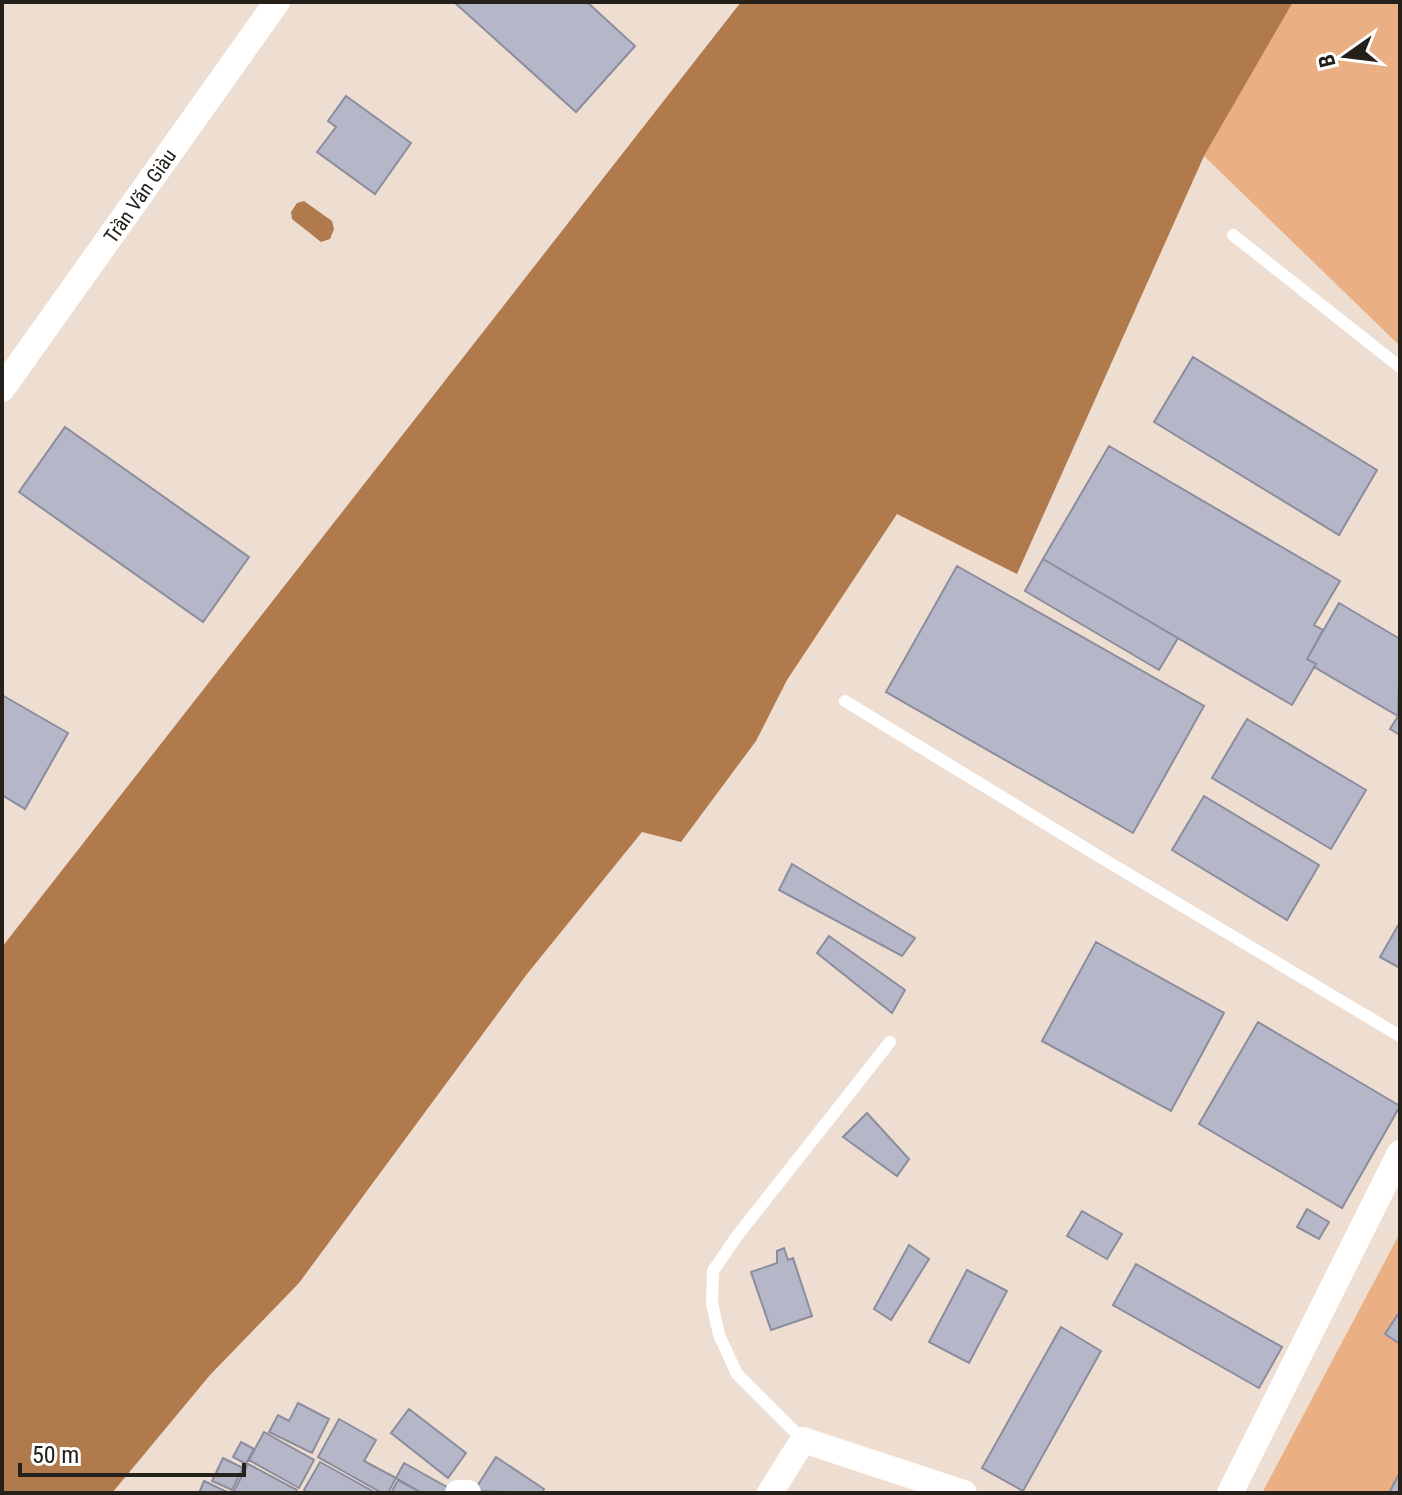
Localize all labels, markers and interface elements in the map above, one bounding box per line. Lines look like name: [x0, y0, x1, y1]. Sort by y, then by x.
north arrow: [1306, 16, 1386, 96]
text: B: [1313, 52, 1341, 70]
street label: Trần Văn Giàu: [99, 144, 181, 248]
scale bar: [20, 1427, 244, 1477]
text: 50 m: [32, 1441, 79, 1469]

